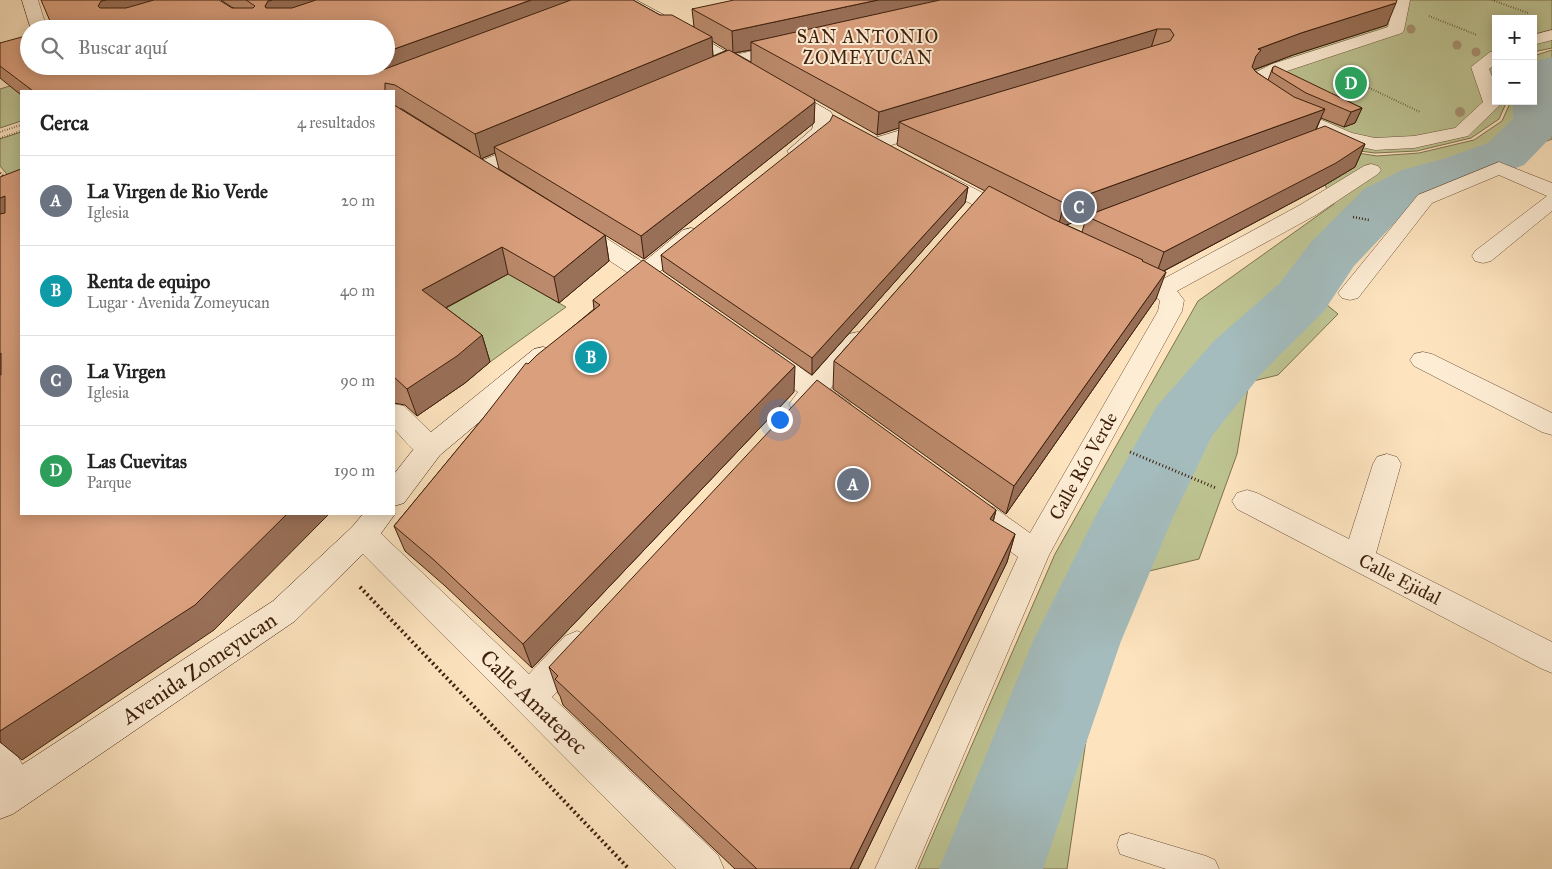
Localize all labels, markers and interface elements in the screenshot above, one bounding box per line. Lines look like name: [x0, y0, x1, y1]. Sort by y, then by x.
map controls: [1492, 15, 1537, 105]
button: +: [1492, 15, 1537, 60]
search box: [20, 20, 395, 75]
district label: SAN ANTONIO ZOMEYUCAN: [797, 26, 939, 69]
icon: search: [38, 34, 66, 62]
text: Buscar aquí: [78, 36, 167, 59]
button: −: [1492, 60, 1537, 105]
pin: D: [1335, 64, 1367, 102]
text: Cerca: [40, 110, 89, 136]
text: 4 resultados: [297, 113, 375, 132]
text: La Virgen de Rio Verde: [87, 180, 268, 203]
pin: C: [1063, 188, 1095, 226]
text: A: [51, 191, 61, 210]
text: 20 m: [341, 191, 375, 210]
text: Iglesia: [87, 203, 129, 222]
text: Renta de equipo: [87, 270, 210, 293]
text: B: [51, 281, 61, 300]
text: 40 m: [340, 281, 375, 300]
text: Lugar · Avenida Zomeyucan: [87, 293, 270, 312]
pin: B: [575, 338, 607, 376]
text: La Virgen: [87, 360, 166, 383]
text: C: [51, 371, 61, 390]
text: 90 m: [340, 371, 375, 390]
text: Iglesia: [87, 383, 129, 402]
your location: [767, 407, 793, 433]
street label: Calle Río Verde: [1044, 408, 1122, 524]
text: Las Cuevitas: [87, 450, 187, 473]
text: D: [50, 461, 62, 480]
text: 190 m: [334, 461, 375, 480]
pin: A: [837, 465, 869, 503]
text: Parque: [87, 473, 131, 492]
street label: Calle Ejidal: [1355, 548, 1446, 610]
street label: Avenida Zomeyucan: [116, 606, 282, 730]
street label: Calle Amatepec: [475, 644, 593, 760]

